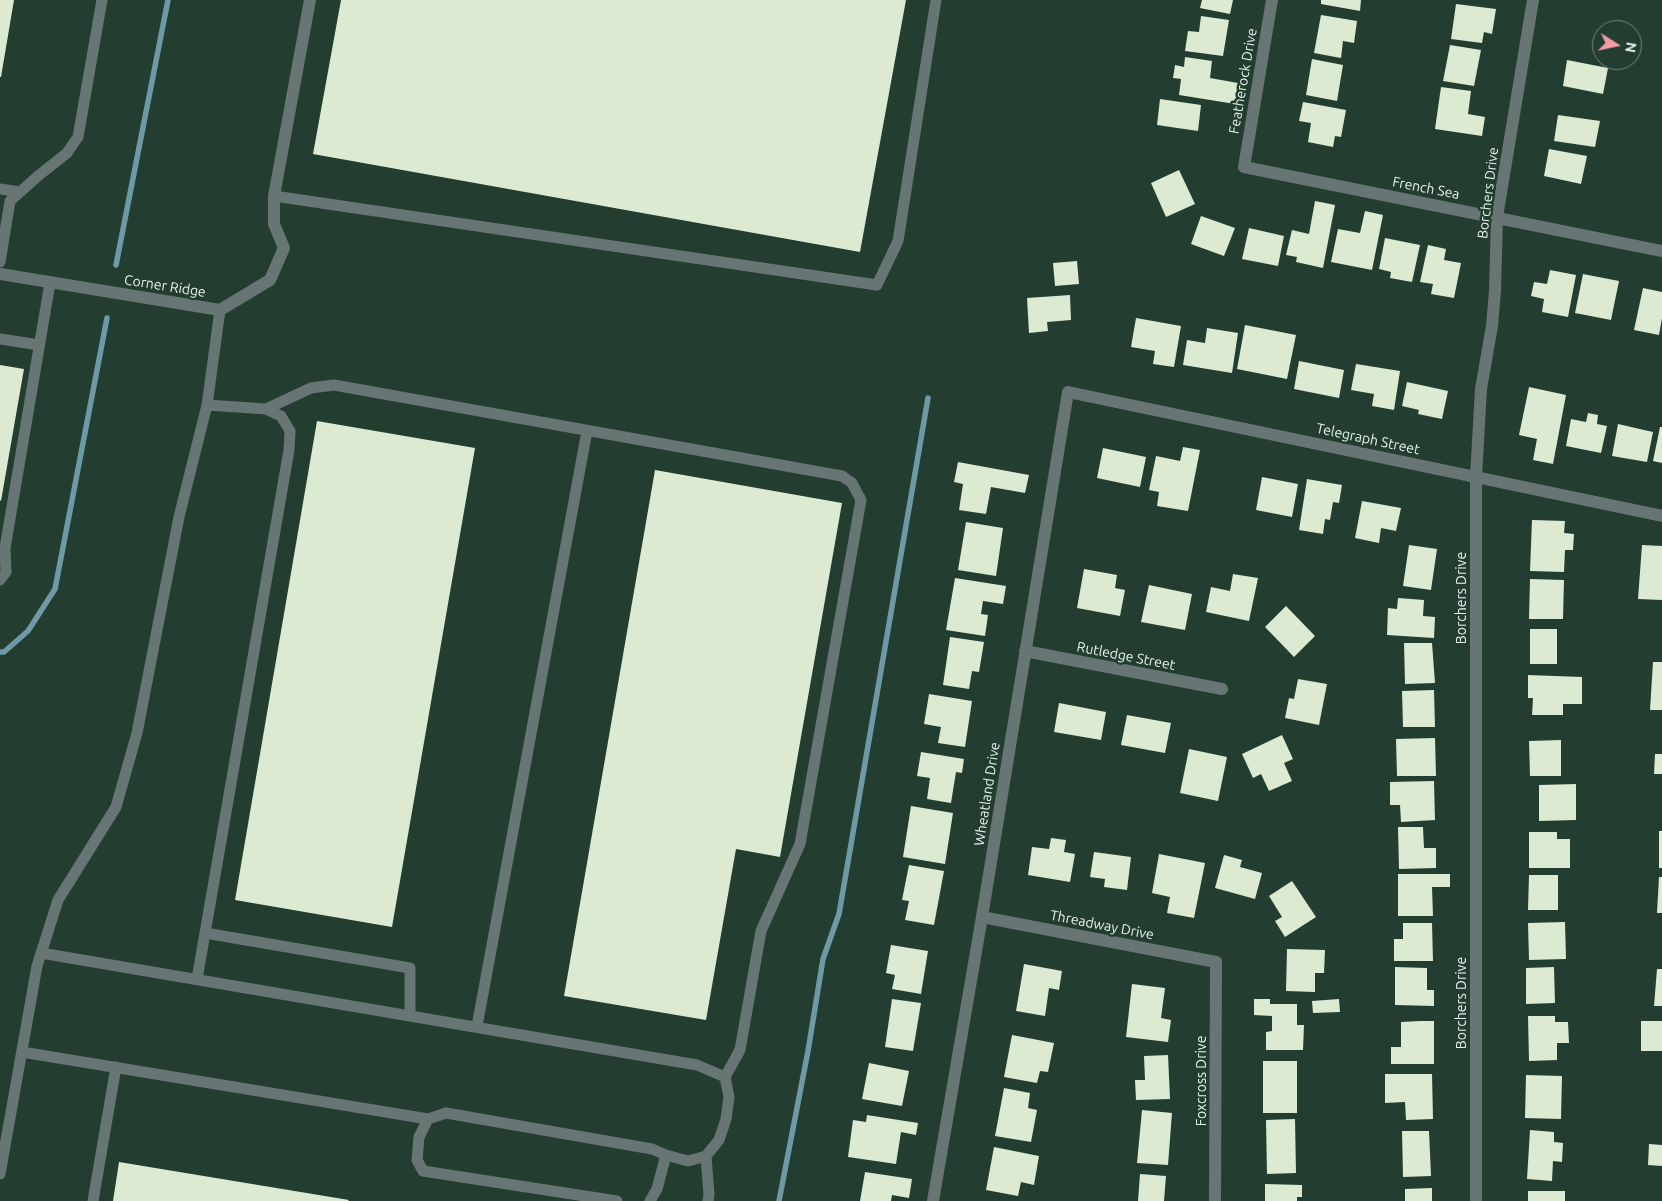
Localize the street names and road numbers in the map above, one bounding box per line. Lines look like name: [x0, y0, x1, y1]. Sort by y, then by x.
street label: Featherock Drive: [1225, 27, 1261, 135]
street label: Borchers Drive: [1474, 146, 1502, 240]
street label: French Sea: [1391, 173, 1461, 203]
street label: Corner Ridge: [123, 271, 207, 301]
street label: Telegraph Street: [1315, 420, 1421, 458]
street label: Borchers Drive: [1453, 552, 1469, 644]
street label: Rutledge Street: [1075, 638, 1177, 674]
street label: Wheatland Drive: [971, 741, 1003, 847]
street label: Threadway Drive: [1049, 907, 1155, 943]
street label: Borchers Drive: [1453, 957, 1469, 1049]
street label: Foxcross Drive: [1193, 1036, 1209, 1126]

